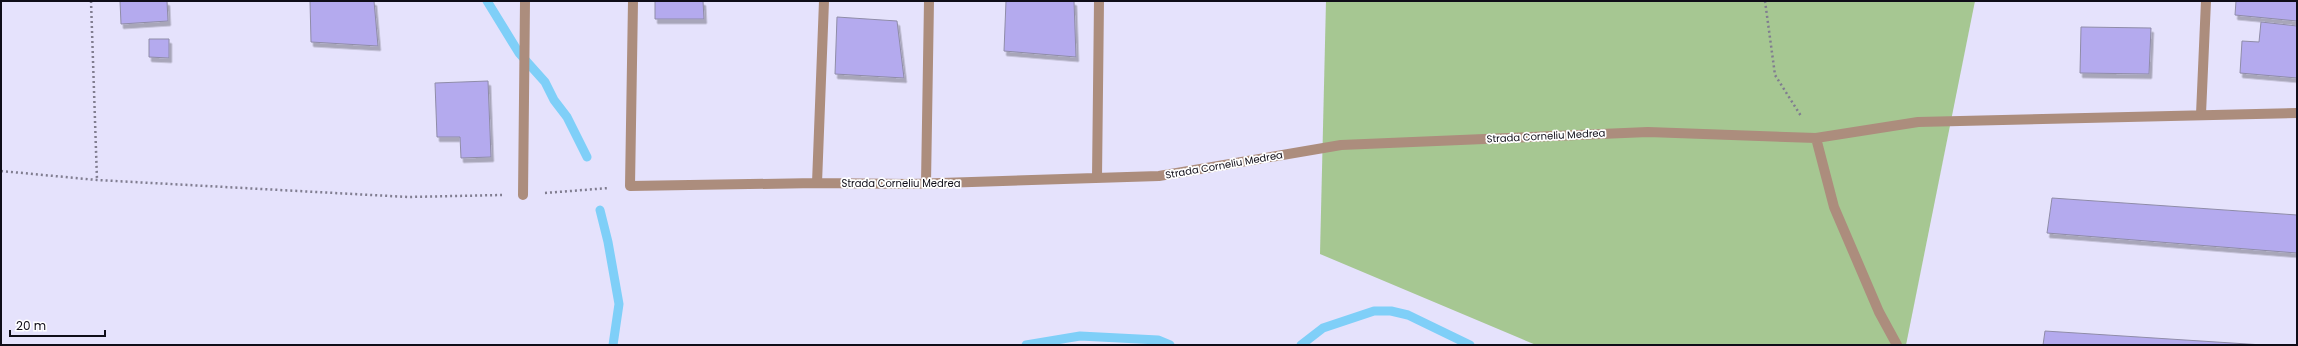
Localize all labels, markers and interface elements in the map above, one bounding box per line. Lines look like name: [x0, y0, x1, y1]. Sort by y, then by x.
street label: Strada Corneliu Medrea: [1486, 125, 1606, 147]
street label: Strada Corneliu Medrea: [1164, 147, 1284, 183]
street label: Strada Corneliu Medrea: [842, 176, 960, 191]
scale bar: [10, 312, 105, 338]
text: 20 m: [16, 317, 46, 334]

